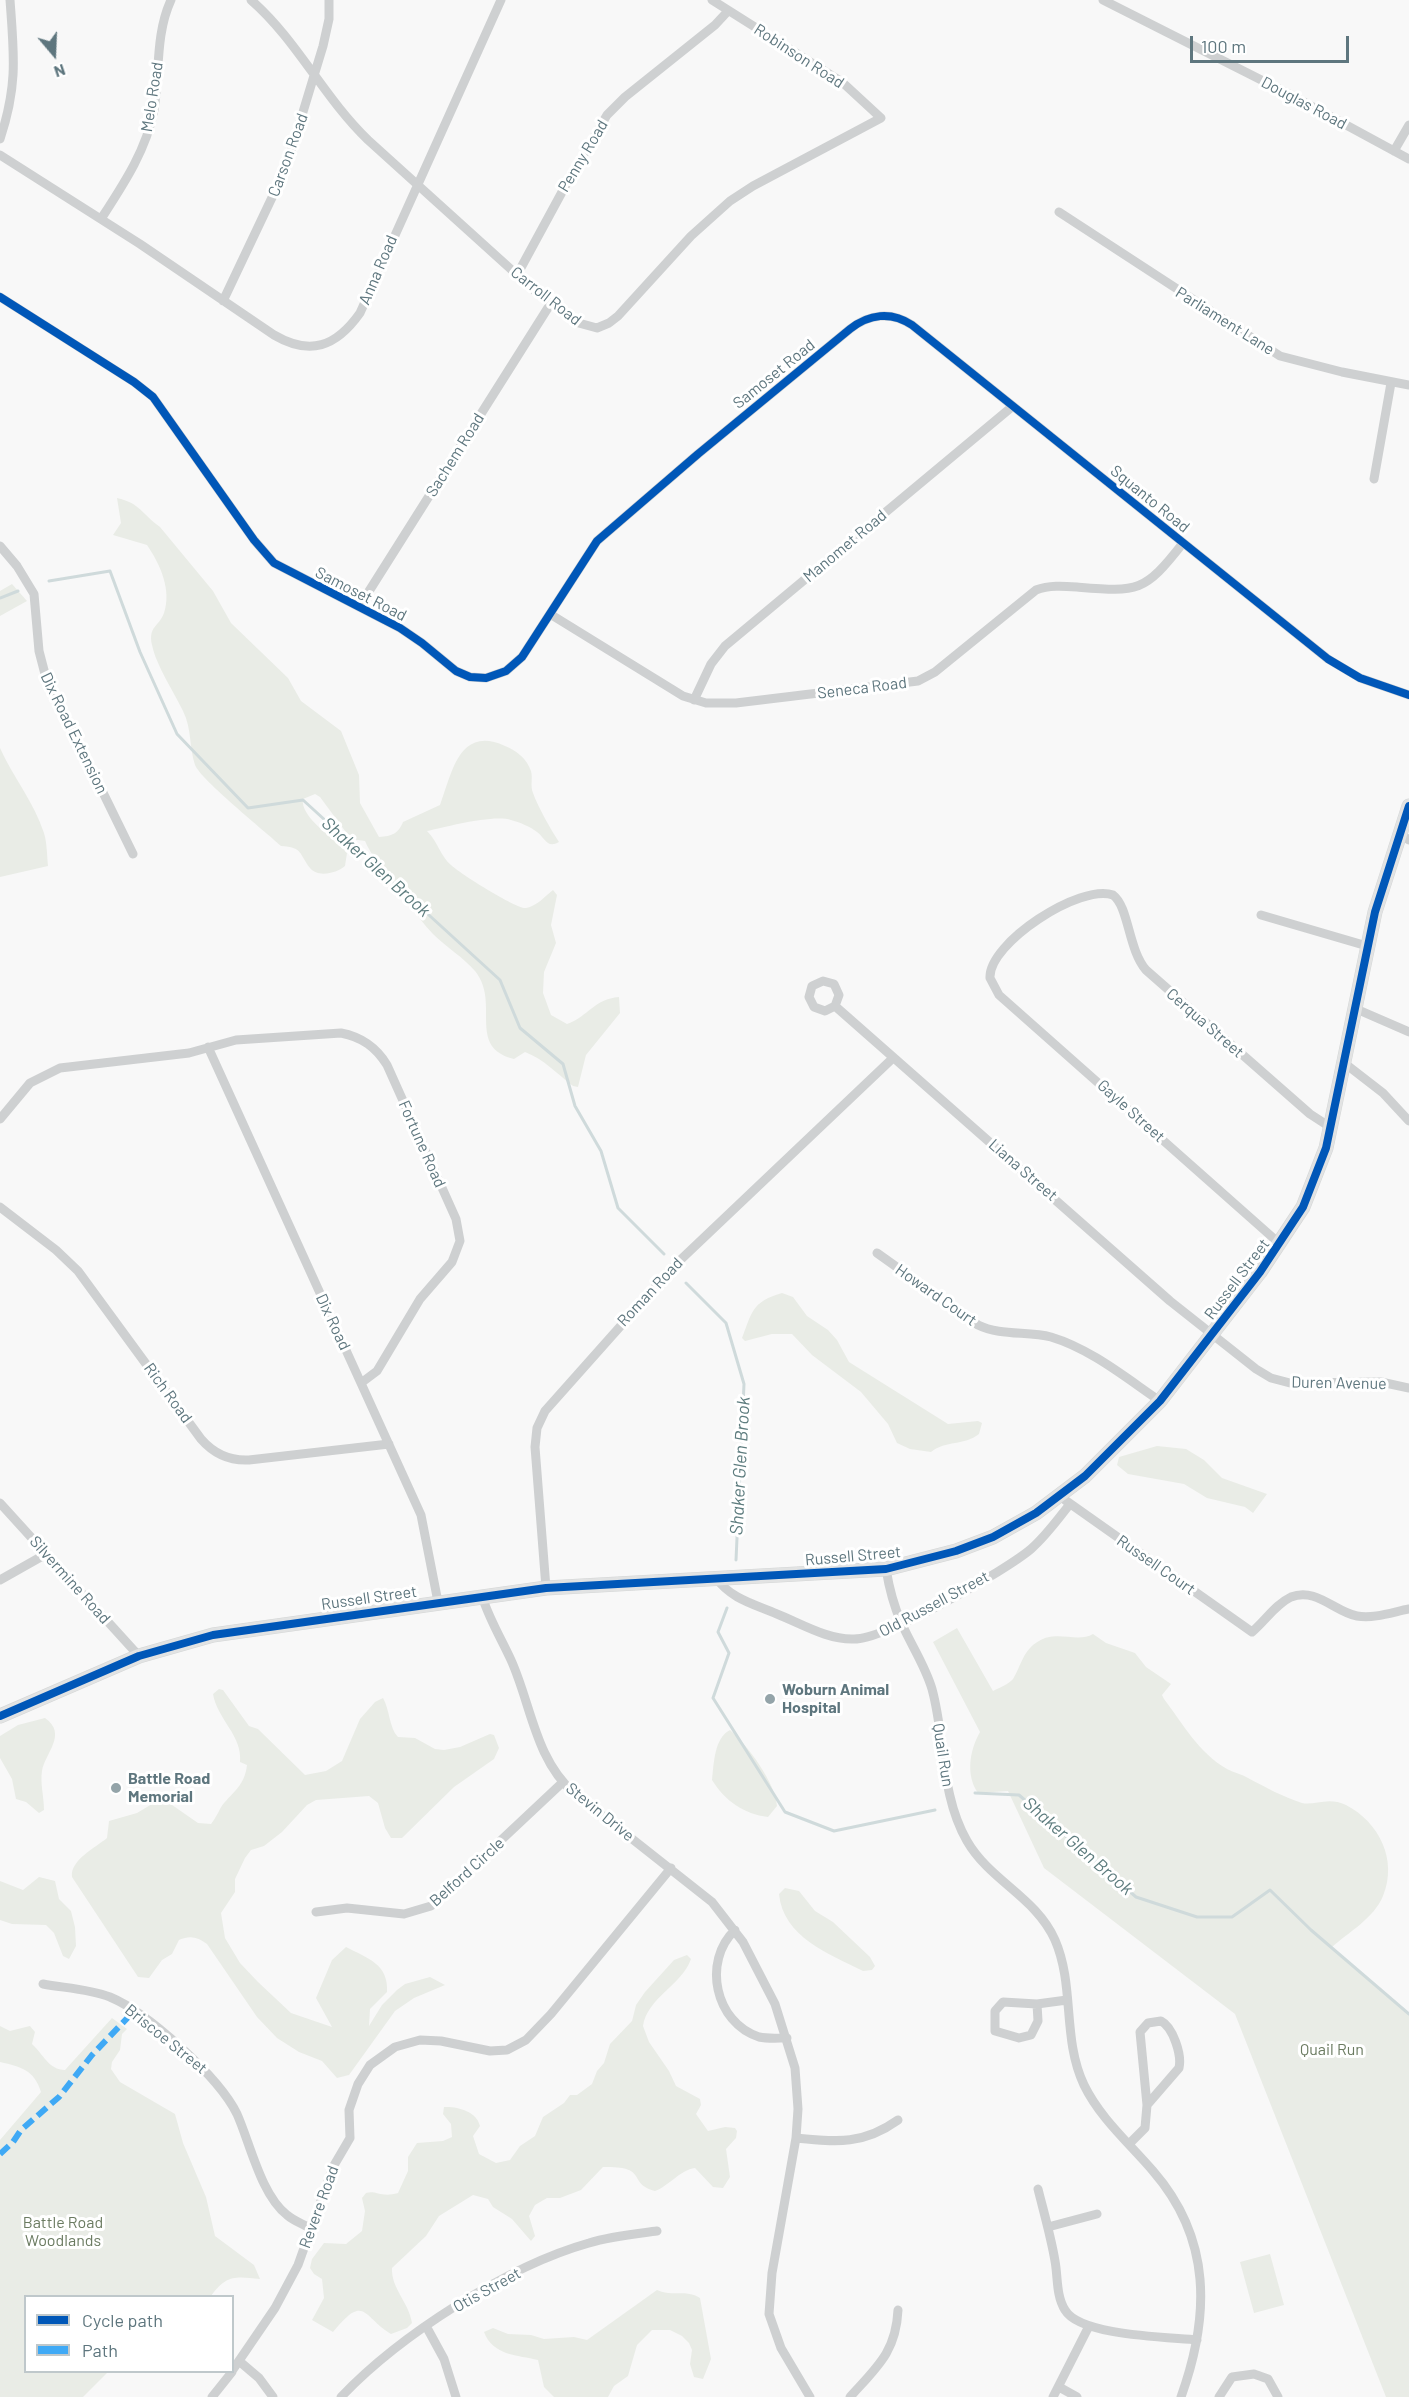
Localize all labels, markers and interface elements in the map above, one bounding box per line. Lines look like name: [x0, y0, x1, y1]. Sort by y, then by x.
street label: Robinson Road: [750, 20, 848, 92]
north arrow: [24, 24, 84, 84]
scale bar: [1193, 24, 1352, 62]
text: 100 m: [1201, 35, 1246, 57]
street label: Melo Road: [137, 60, 167, 134]
text: N: [52, 61, 68, 82]
street label: Douglas Road: [1258, 72, 1350, 134]
street label: Carson Road: [264, 111, 312, 199]
street label: Penny Road: [554, 116, 612, 196]
street label: Anna Road: [355, 232, 401, 308]
street label: Carroll Road: [507, 263, 585, 329]
street label: Parliament Lane: [1172, 283, 1278, 359]
street label: Samoset Road: [729, 335, 819, 413]
street label: Sachem Road: [422, 410, 488, 500]
street label: Squanto Road: [1106, 461, 1194, 537]
street label: Manomet Road: [799, 506, 891, 586]
street label: Samoset Road: [312, 563, 410, 625]
street label: Dix Road Extension: [36, 669, 112, 797]
street label: Seneca Road: [816, 673, 908, 703]
water label: Shaker Glen Brook: [317, 813, 435, 921]
street label: Cerqua Street: [1162, 984, 1248, 1062]
street label: Gayle Street: [1093, 1076, 1169, 1146]
street label: Fortune Road: [394, 1098, 450, 1190]
street label: Liana Street: [985, 1135, 1061, 1205]
street label: Russell Street: [1200, 1235, 1274, 1323]
street label: Roman Road: [613, 1254, 687, 1330]
street label: Howard Court: [892, 1260, 980, 1330]
street label: Dix Road: [312, 1291, 354, 1353]
street label: Rich Road: [140, 1359, 196, 1427]
street label: Duren Avenue: [1291, 1373, 1387, 1393]
water label: Shaker Glen Brook: [726, 1396, 754, 1536]
street label: Russell Court: [1113, 1531, 1199, 1599]
street label: Silvermine Road: [25, 1532, 115, 1628]
street label: Russell Street: [804, 1542, 902, 1570]
street label: Old Russell Street: [876, 1567, 992, 1641]
street label: Russell Street: [320, 1582, 418, 1614]
place label: Woburn Animal Hospital: [782, 1680, 889, 1718]
marker: Woburn Animal Hospital: [763, 1692, 777, 1706]
street label: Quail Run: [929, 1722, 957, 1788]
place label: Battle Road Memorial: [128, 1769, 210, 1807]
street label: Stevin Drive: [562, 1779, 638, 1845]
marker: Battle Road Memorial: [109, 1781, 123, 1795]
water label: Shaker Glen Brook: [1019, 1792, 1137, 1900]
street label: Belford Circle: [426, 1834, 508, 1910]
street label: Briscoe Street: [121, 2000, 211, 2078]
park label: Quail Run: [1300, 2040, 1364, 2060]
street label: Revere Road: [295, 2163, 343, 2251]
park label: Battle Road Woodlands: [23, 2213, 103, 2251]
street label: Otis Street: [450, 2264, 524, 2316]
legend: [24, 2295, 234, 2373]
text: Cycle path: [82, 2309, 163, 2331]
text: Path: [82, 2339, 118, 2361]

